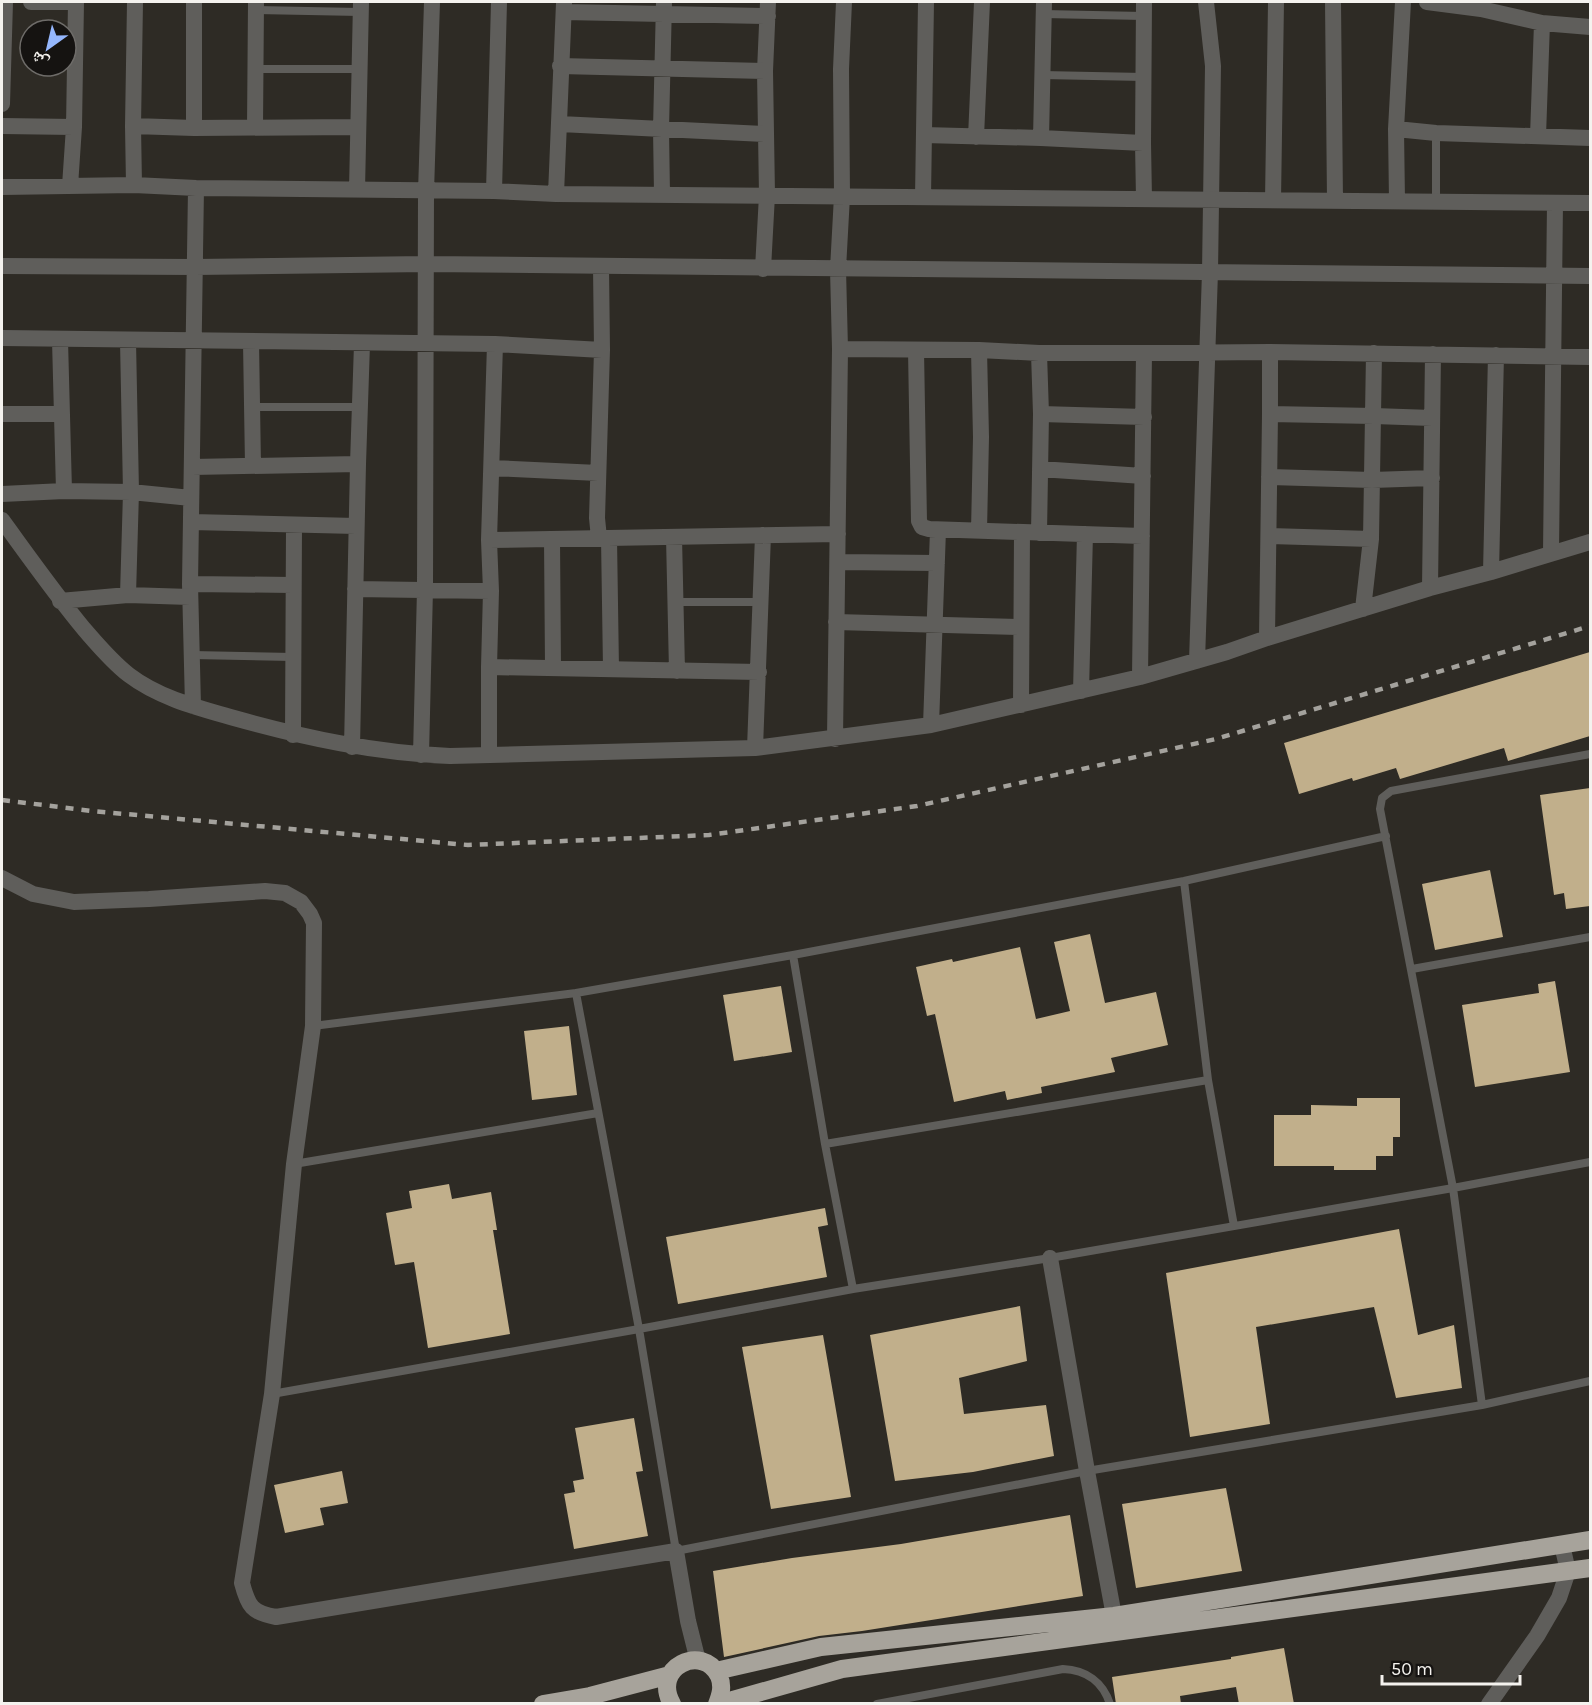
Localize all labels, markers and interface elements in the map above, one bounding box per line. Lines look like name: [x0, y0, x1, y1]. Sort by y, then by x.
north arrow: [18, 18, 78, 78]
text: ش: [28, 47, 52, 73]
scale bar: [1382, 1648, 1520, 1686]
text: 50 m: [1391, 1658, 1433, 1680]

